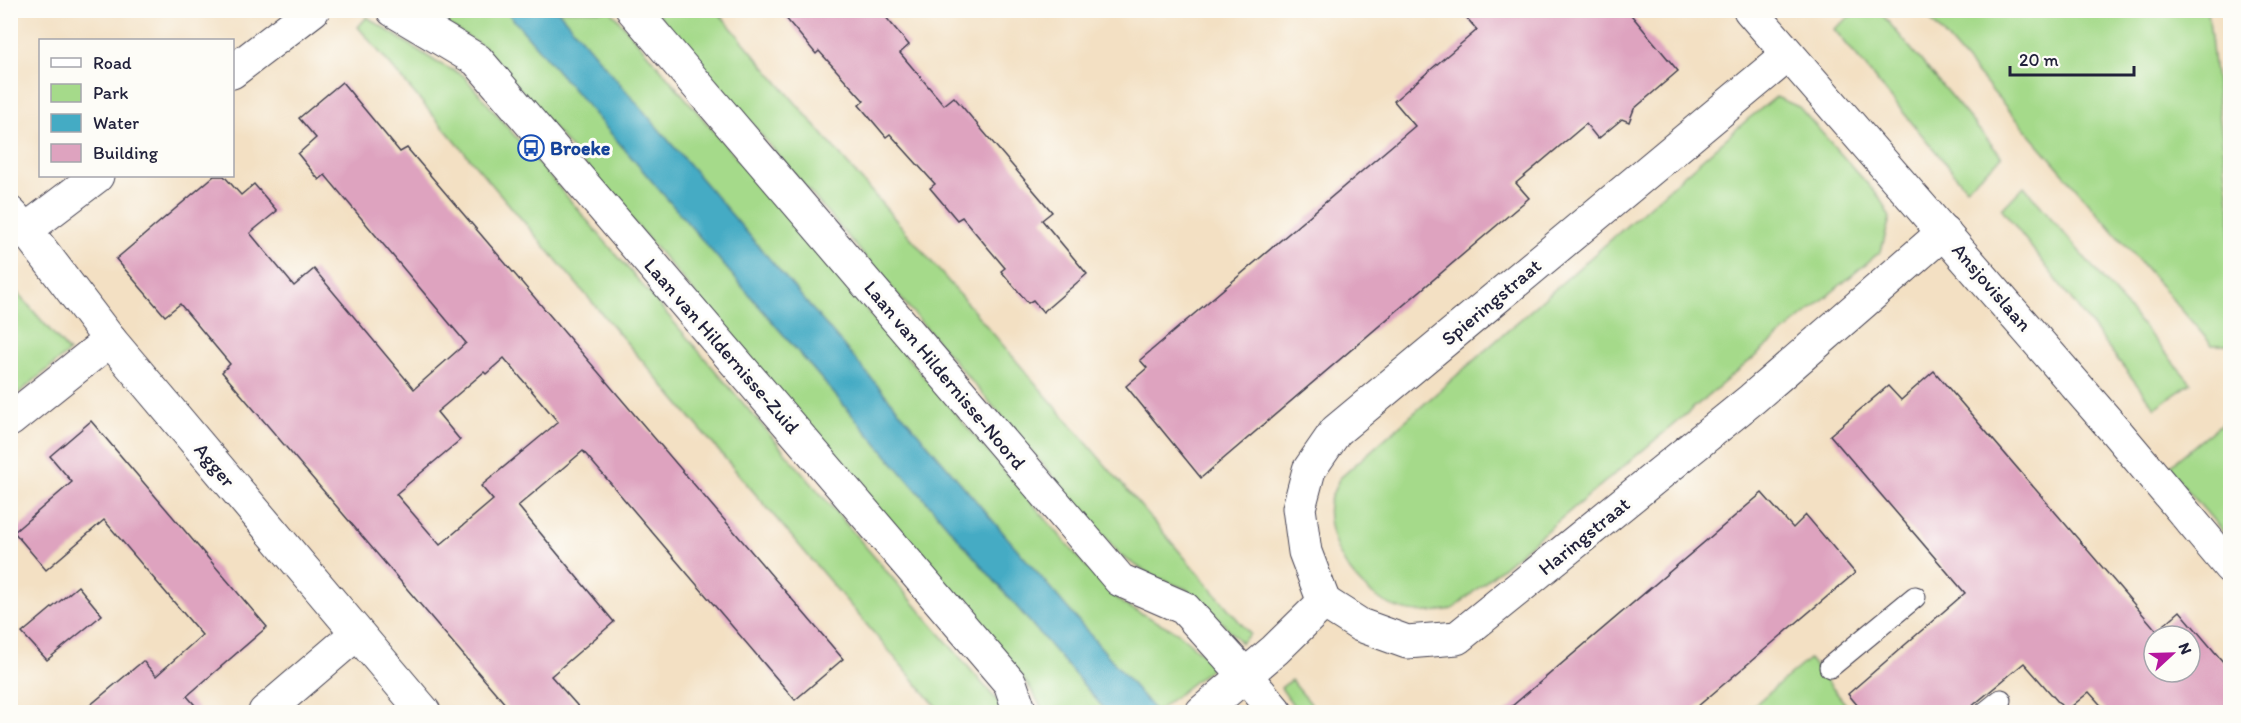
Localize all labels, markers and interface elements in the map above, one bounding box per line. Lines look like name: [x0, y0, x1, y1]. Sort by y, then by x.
legend: [39, 39, 234, 177]
scale bar: [2010, 39, 2134, 77]
text: 20 m: [2019, 49, 2059, 71]
text: Road: [93, 52, 132, 74]
text: Park: [93, 82, 128, 104]
text: Water: [93, 112, 139, 134]
bus stop icon: Broeke: [516, 133, 546, 163]
place label: Broeke: [550, 136, 611, 160]
text: Building: [93, 142, 159, 164]
street label: Ansjovislaan: [1947, 238, 2037, 336]
street label: Laan van Hildernisse-Zuid: [639, 253, 805, 439]
street label: Spieringstraat: [1436, 253, 1546, 351]
street label: Laan van Hildernisse-Noord: [859, 276, 1031, 474]
street label: Agger: [190, 438, 241, 492]
street label: Haringstraat: [1533, 492, 1635, 580]
north arrow: [2142, 624, 2202, 684]
text: N: [2175, 640, 2196, 657]

